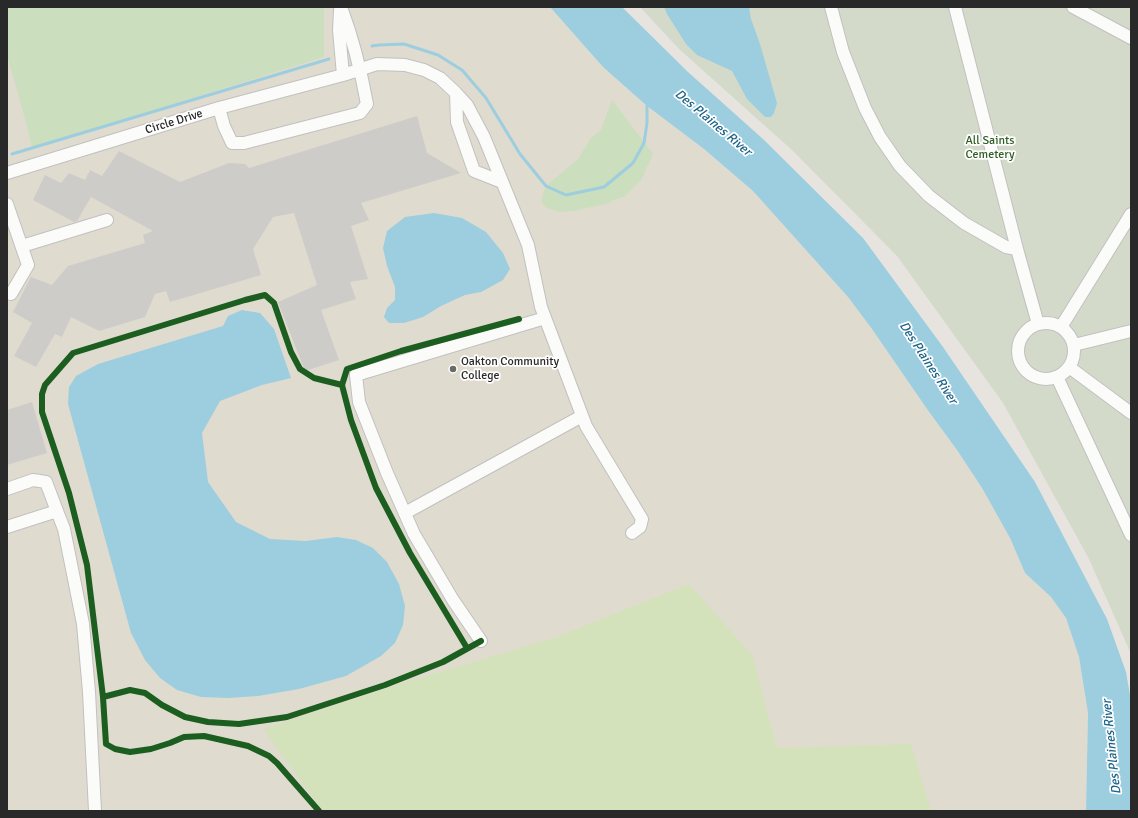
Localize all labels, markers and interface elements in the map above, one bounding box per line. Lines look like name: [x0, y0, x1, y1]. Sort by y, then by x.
water label: Des Plaines River: [672, 86, 754, 160]
street label: Circle Drive: [144, 106, 204, 138]
park label: All Saints Cemetery: [965, 134, 1015, 162]
water label: Des Plaines River: [896, 319, 960, 407]
place label: Oakton Community College: [461, 355, 559, 383]
marker: Oakton Community College: [448, 364, 458, 374]
water label: Des Plaines River: [1099, 699, 1125, 795]

